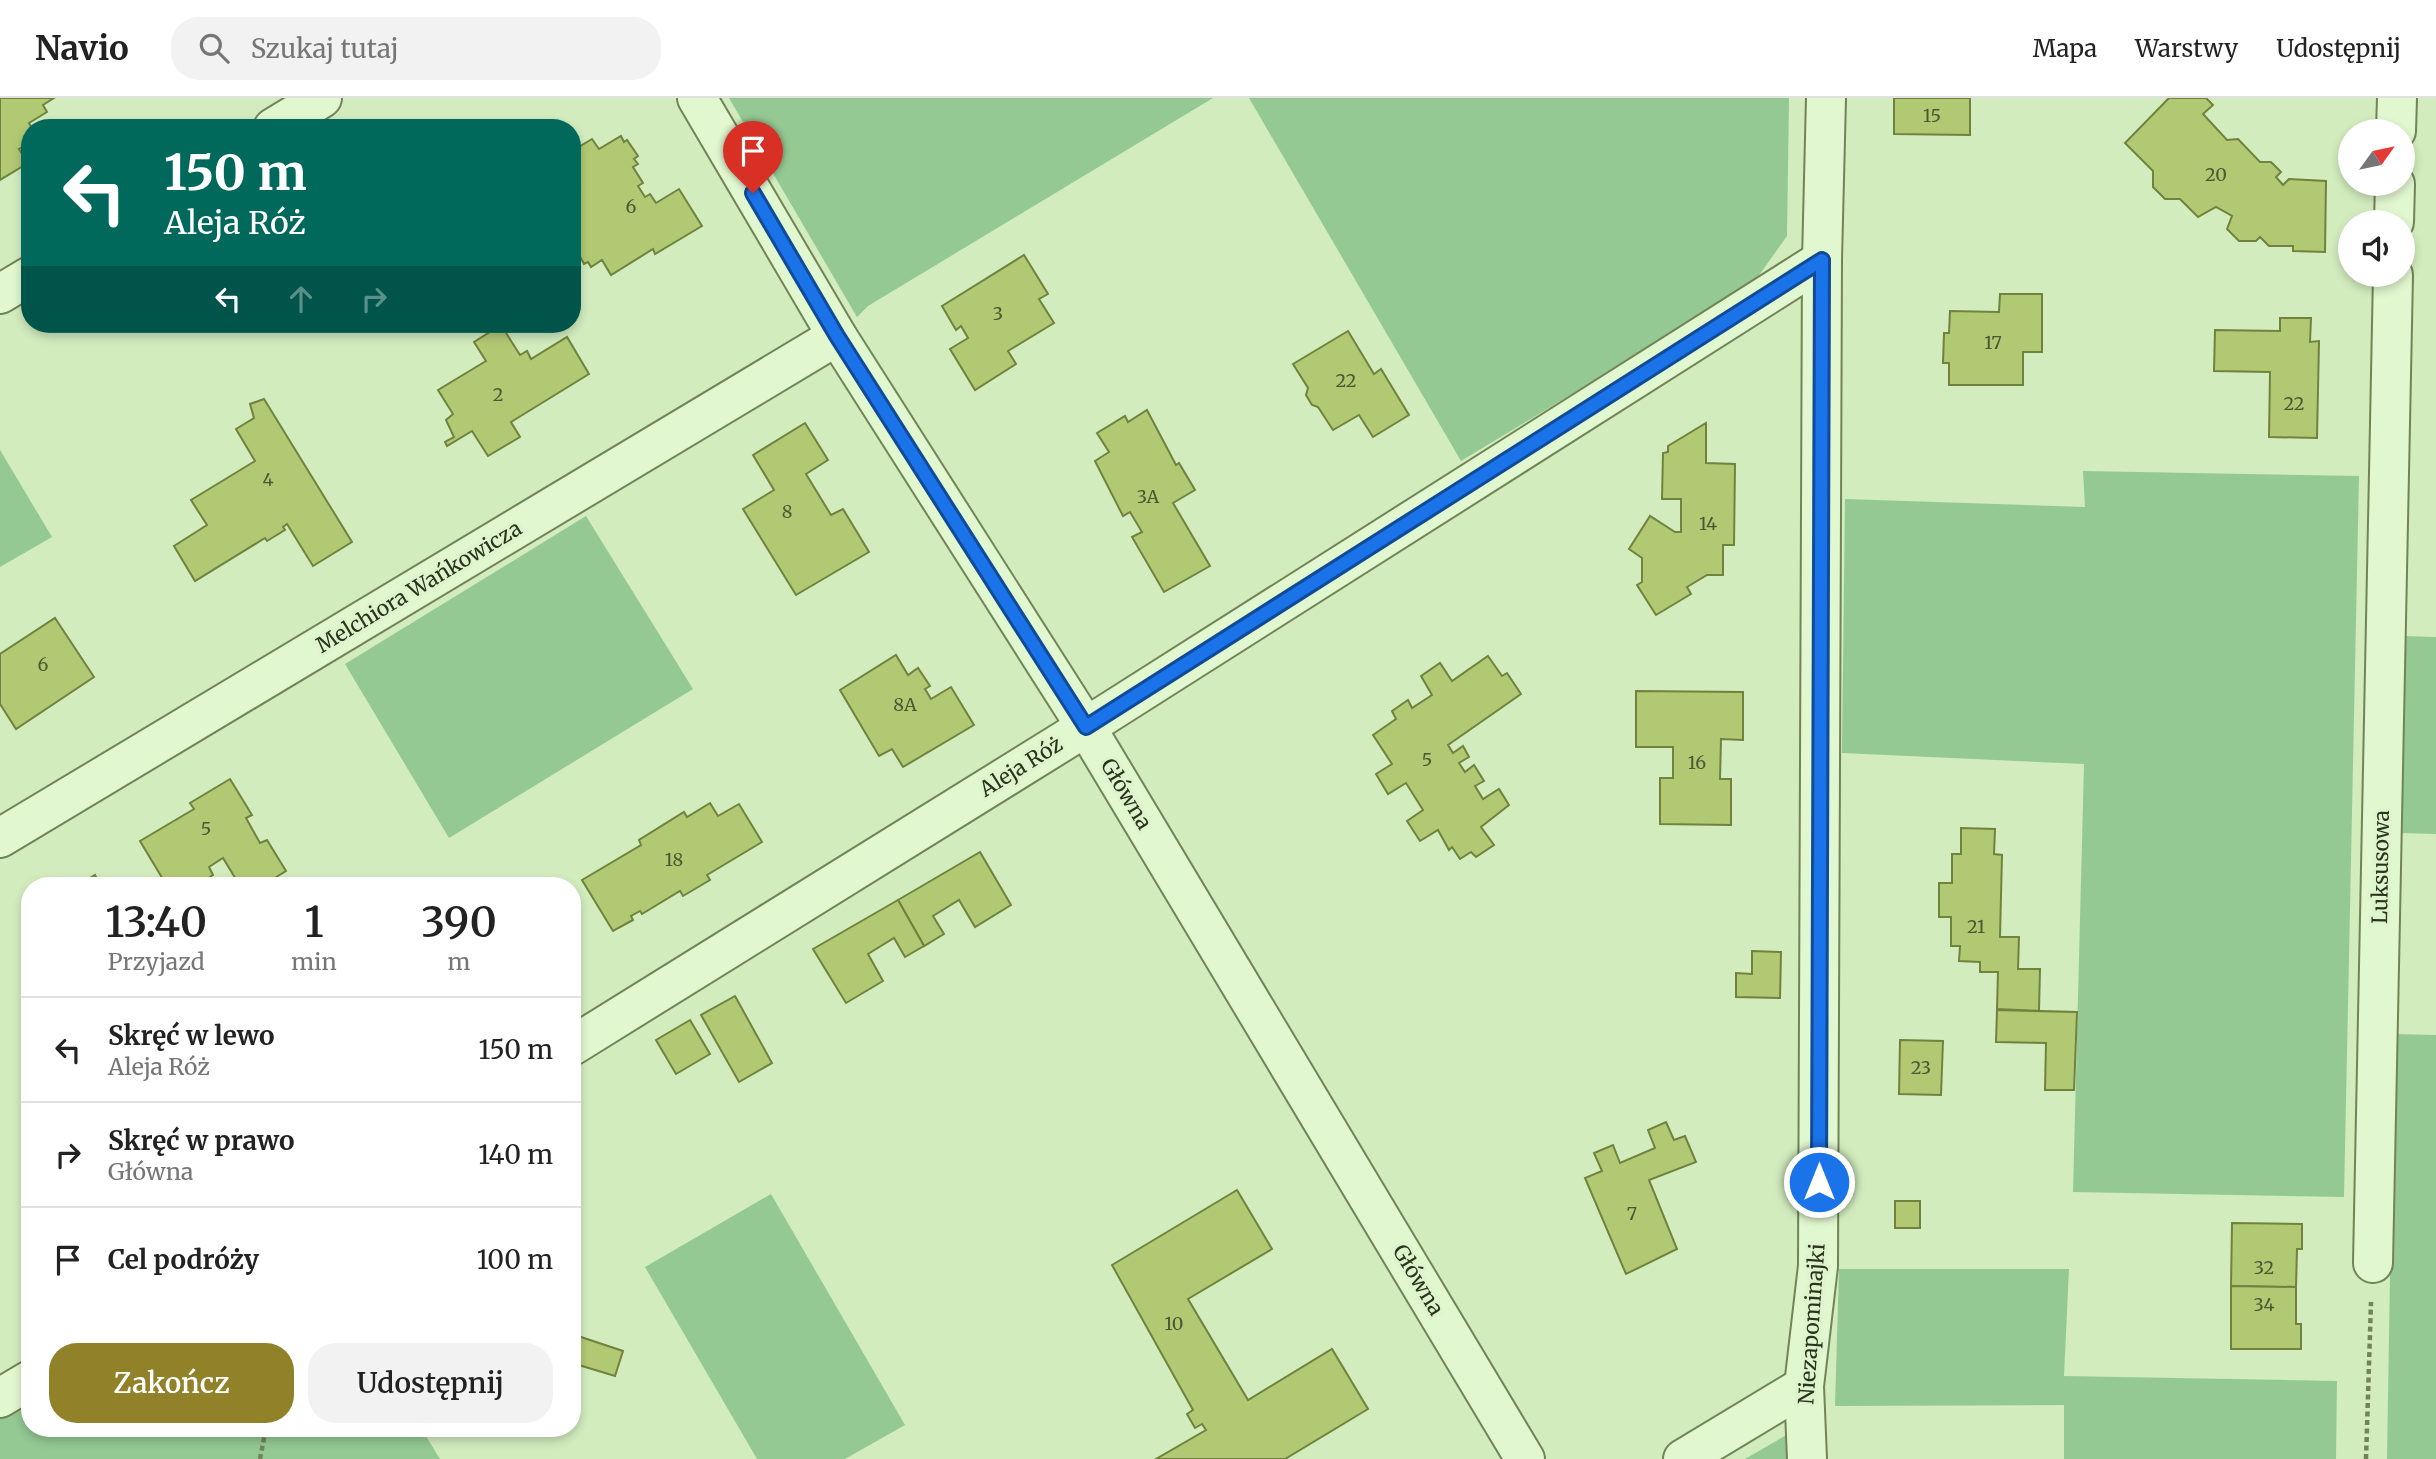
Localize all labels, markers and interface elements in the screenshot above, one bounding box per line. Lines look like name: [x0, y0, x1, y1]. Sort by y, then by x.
search box: [171, 17, 661, 80]
text: Navio: [35, 28, 129, 69]
icon: search: [195, 29, 233, 67]
text: Szukaj tutaj: [251, 32, 399, 65]
text: Mapa: [2033, 33, 2097, 64]
text: Warstwy: [2135, 33, 2238, 64]
text: Udostępnij: [2276, 33, 2401, 64]
house number: 15: [1923, 104, 1941, 127]
north arrow: [2338, 119, 2415, 196]
map controls: [2338, 119, 2415, 287]
pin: [723, 121, 783, 193]
icon: arrive: [734, 132, 772, 170]
text: 150 m: [164, 142, 307, 203]
icon: left: [49, 147, 140, 238]
house number: 20: [2205, 163, 2227, 186]
house number: 6: [626, 195, 637, 218]
text: Aleja Róż: [164, 203, 306, 243]
button: sound: [2338, 210, 2415, 287]
icon: left: [209, 280, 247, 318]
icon: ahead: [282, 280, 320, 318]
icon: right: [355, 280, 393, 318]
house number: 3: [993, 302, 1003, 325]
house number: 17: [1984, 331, 2002, 354]
house number: 22: [1335, 369, 1357, 392]
house number: 2: [493, 383, 503, 406]
house number: 22: [2283, 392, 2305, 415]
house number: 4: [262, 468, 274, 491]
house number: 3A: [1137, 485, 1160, 508]
house number: 8: [782, 500, 792, 523]
house number: 14: [1699, 512, 1717, 535]
street label: Melchiora Wańkowicza: [311, 514, 526, 659]
house number: 6: [38, 653, 49, 676]
house number: 8A: [893, 693, 917, 716]
street label: Aleja Róż: [973, 730, 1067, 803]
house number: 5: [1422, 748, 1432, 771]
house number: 16: [1688, 751, 1706, 774]
street label: Główna: [1095, 753, 1158, 834]
street label: Luksusowa: [2366, 810, 2395, 924]
house number: 5: [201, 817, 211, 840]
house number: 18: [665, 848, 683, 871]
text: 13:40: [105, 896, 207, 948]
text: 1: [304, 896, 324, 948]
text: 390: [421, 896, 497, 948]
house number: 21: [1967, 915, 1985, 938]
text: Przyjazd: [108, 947, 205, 976]
text: min: [291, 947, 337, 976]
text: m: [447, 947, 470, 976]
text: Skręć w lewo: [108, 1019, 275, 1052]
icon: left: [49, 1031, 87, 1069]
text: 150 m: [479, 1033, 553, 1066]
text: Aleja Róż: [108, 1052, 210, 1081]
house number: 23: [1911, 1056, 1931, 1079]
text: Skręć w prawo: [108, 1124, 295, 1157]
icon: right: [49, 1136, 87, 1174]
text: 140 m: [478, 1138, 553, 1171]
position arrow: [1782, 1145, 1856, 1219]
text: Główna: [108, 1157, 193, 1186]
house number: 7: [1627, 1202, 1637, 1225]
street label: Główna: [1387, 1239, 1450, 1320]
icon: arrive: [49, 1241, 87, 1279]
street label: Niezapominajki: [1792, 1242, 1831, 1405]
text: Cel podróży: [108, 1243, 259, 1276]
text: 100 m: [477, 1243, 553, 1276]
house number: 32: [2254, 1256, 2274, 1279]
house number: 34: [2253, 1293, 2275, 1316]
house number: 10: [1165, 1312, 1183, 1335]
button: Zakończ: [49, 1343, 294, 1423]
button: Udostępnij: [308, 1343, 553, 1423]

